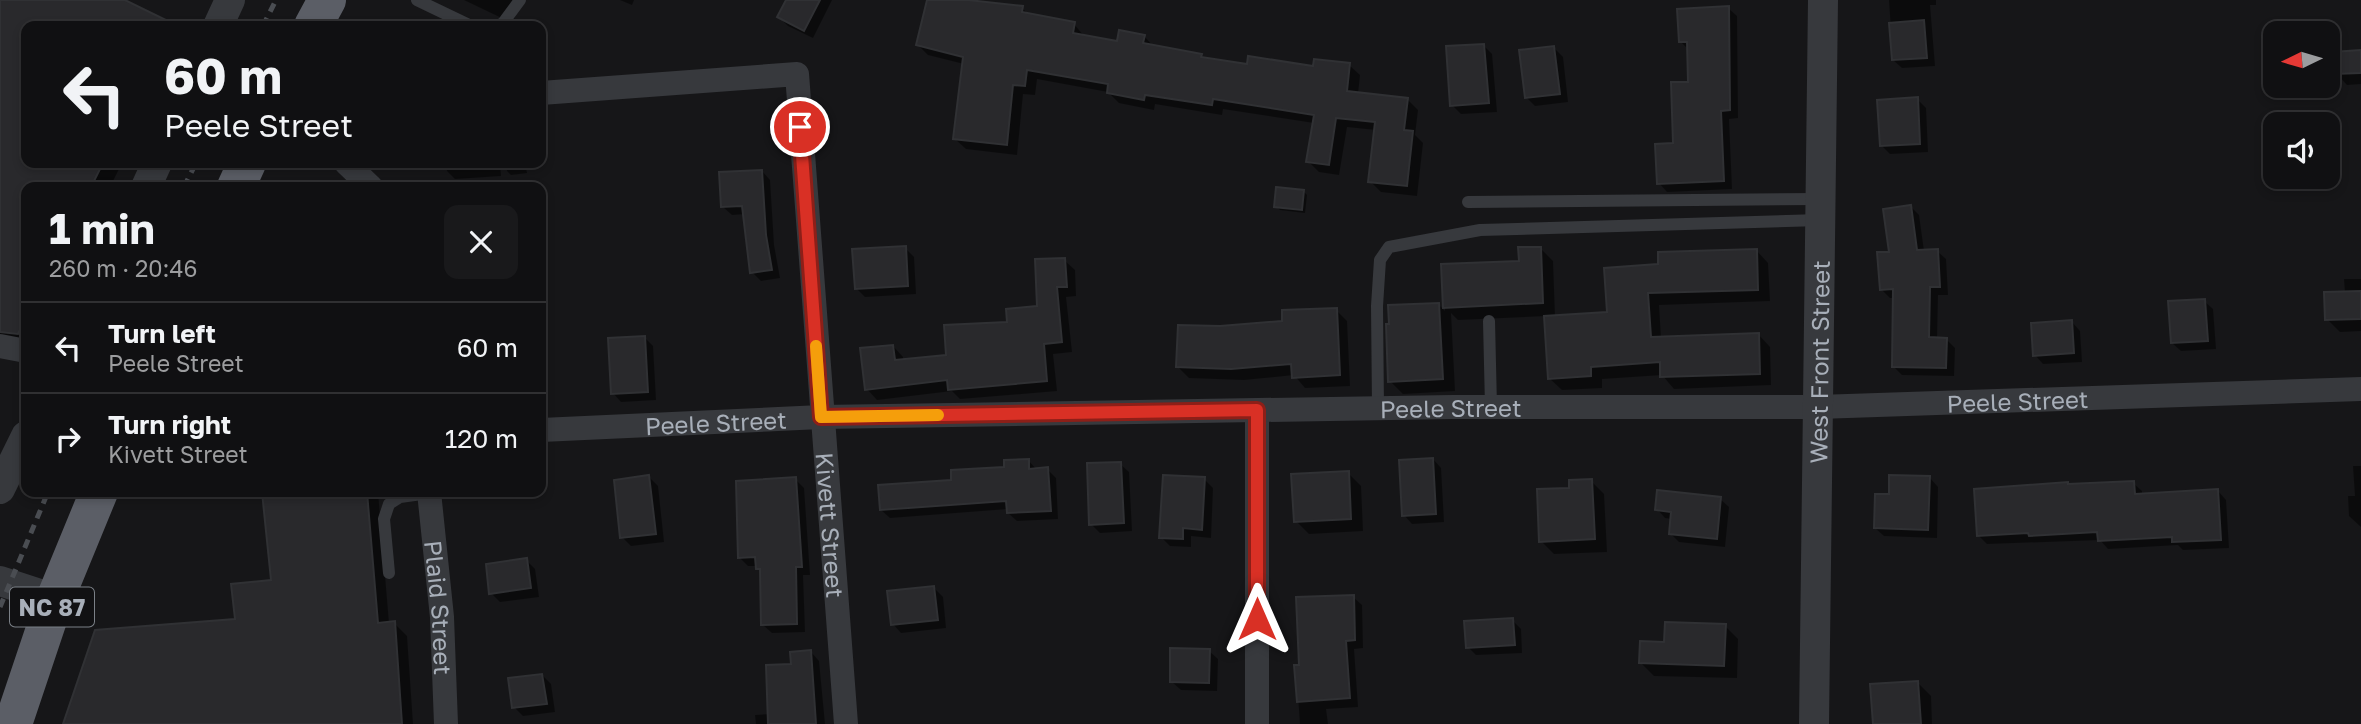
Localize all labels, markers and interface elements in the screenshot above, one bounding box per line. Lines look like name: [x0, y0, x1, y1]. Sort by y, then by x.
north arrow: [2263, 21, 2340, 98]
map controls: [2263, 21, 2340, 189]
text: 60 m: [164, 46, 282, 105]
icon: left: [49, 49, 140, 140]
pin: [770, 97, 830, 157]
text: Peele Street: [164, 106, 353, 144]
icon: arrive: [781, 108, 819, 146]
button: sound: [2263, 112, 2340, 189]
text: 1 min: [49, 203, 155, 253]
button: close: [444, 205, 518, 279]
text: 260 m · 20:46: [49, 254, 197, 282]
street label: West Front Street: [1803, 260, 1834, 464]
text: Turn left: [108, 318, 216, 349]
icon: left: [49, 329, 87, 367]
text: 60 m: [457, 332, 518, 363]
text: Peele Street: [108, 349, 244, 377]
street label: Peele Street: [1946, 384, 2089, 417]
street label: Peele Street: [1380, 393, 1522, 423]
street label: Peele Street: [644, 404, 787, 440]
text: Turn right: [108, 409, 231, 440]
icon: right: [49, 420, 87, 458]
text: 120 m: [445, 423, 518, 454]
text: Kivett Street: [108, 440, 248, 468]
street label: Kivett Street: [811, 451, 851, 599]
street label: Plaid Street: [420, 539, 459, 675]
position arrow: [1220, 582, 1294, 656]
road number: NC 87: [10, 587, 94, 626]

